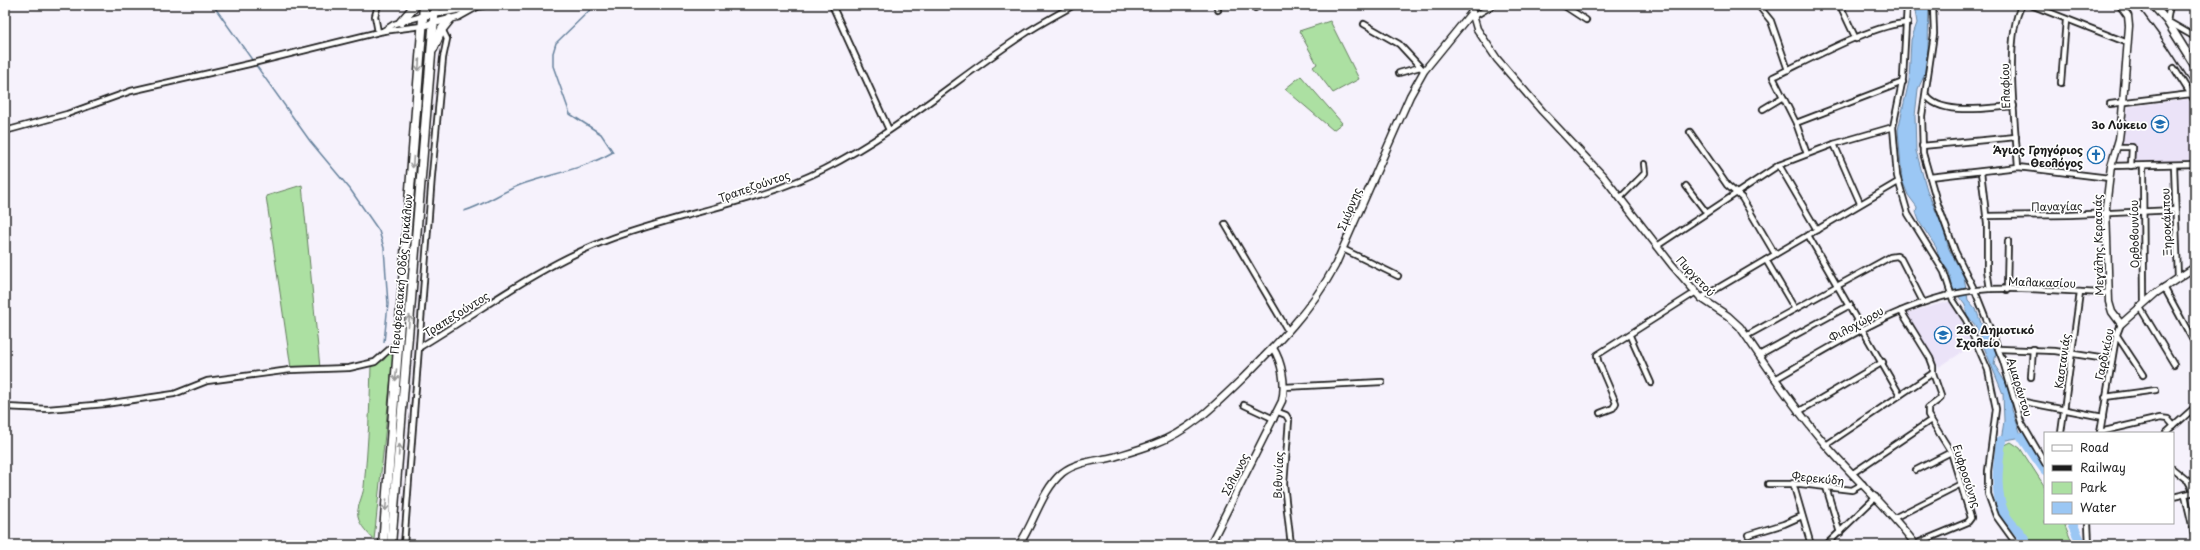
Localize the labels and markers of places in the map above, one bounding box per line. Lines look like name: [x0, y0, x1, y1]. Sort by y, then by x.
school or university icon: 3ο Λύκειο: [2150, 114, 2170, 134]
place label: 3ο Λύκειο: [2091, 116, 2148, 133]
place label: Άγιος Γρηγόριος Θεολόγος: [1993, 141, 2083, 171]
church icon: Άγιος Γρηγόριος Θεολόγος: [2086, 145, 2106, 165]
place label: 28ο Δημοτικό Σχολείο: [1956, 321, 2035, 351]
school or university icon: 28ο Δημοτικό Σχολείο: [1933, 325, 1953, 345]

